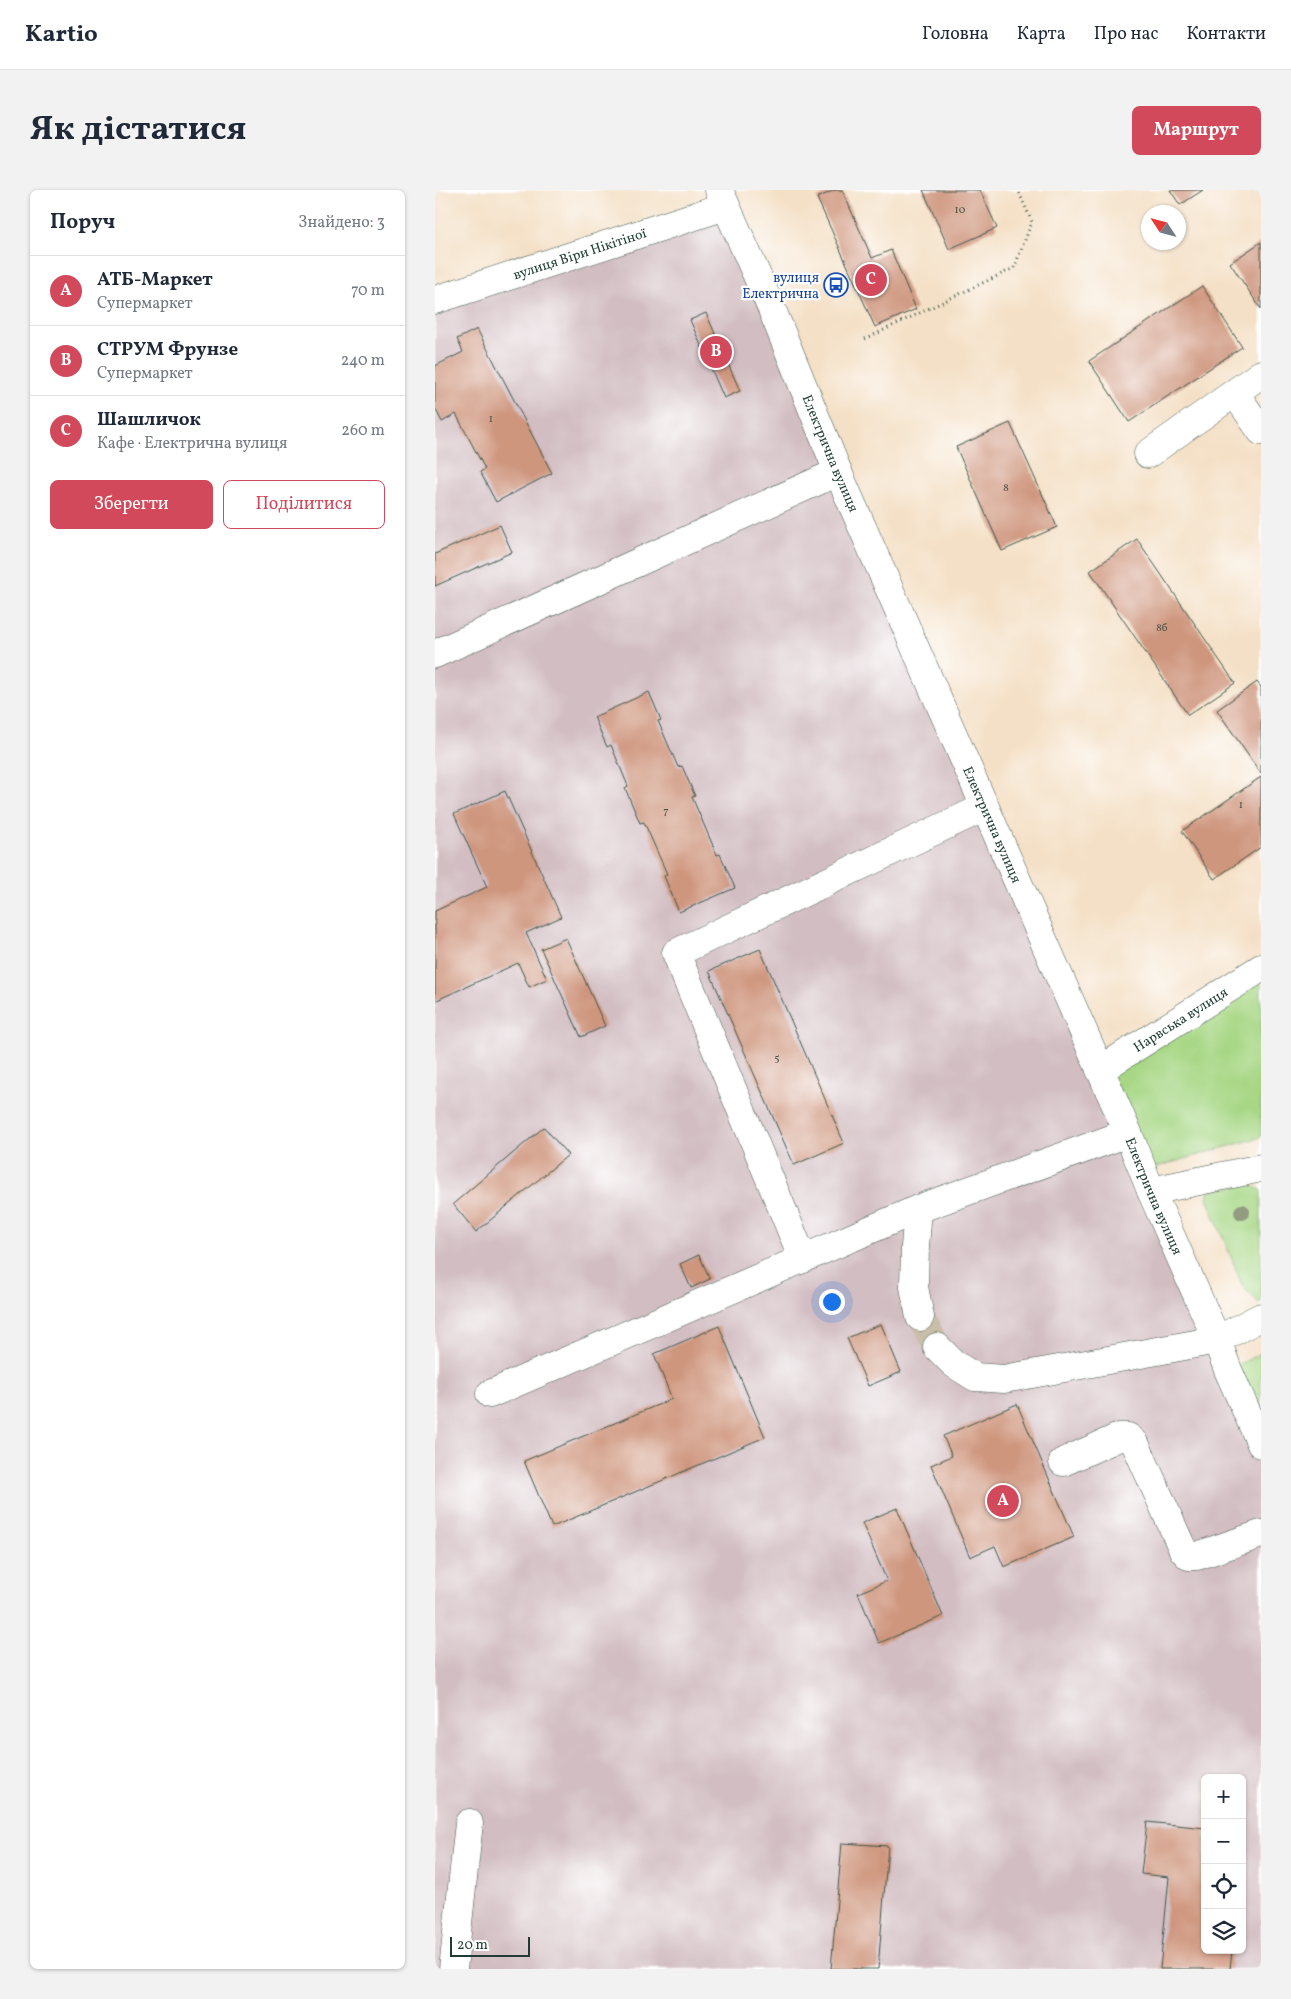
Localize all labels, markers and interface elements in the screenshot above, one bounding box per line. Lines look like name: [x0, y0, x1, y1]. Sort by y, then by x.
text: Kartio: [25, 18, 98, 52]
text: Головна: [922, 22, 989, 47]
text: Карта: [1017, 22, 1066, 47]
text: Про нас: [1094, 22, 1159, 47]
text: Контакти: [1187, 22, 1266, 47]
text: Як дістатися: [30, 106, 246, 154]
button: Маршрут: [1132, 106, 1261, 155]
house number: 10: [955, 203, 966, 218]
north arrow: [1141, 205, 1186, 250]
text: Поруч: [50, 208, 115, 237]
text: Знайдено: 3: [298, 212, 385, 234]
street label: вулиця Віри Нікітіної: [511, 224, 649, 285]
pin: C: [855, 261, 887, 299]
text: АТБ-Маркет: [97, 267, 213, 293]
place label: вулиця Електрична: [742, 269, 819, 304]
bus stop icon: вулиця Електрична: [823, 272, 849, 298]
text: A: [60, 280, 72, 302]
text: 70 m: [351, 280, 385, 302]
text: Супермаркет: [97, 293, 193, 315]
pin: B: [700, 333, 732, 371]
text: СТРУМ Фрунзе: [97, 337, 238, 363]
text: B: [61, 350, 71, 372]
text: 240 m: [341, 350, 385, 372]
text: Супермаркет: [97, 363, 193, 385]
street label: Електрична вулиця: [797, 392, 862, 515]
text: Шашличок: [97, 407, 201, 433]
house number: 1: [489, 412, 493, 427]
text: C: [61, 420, 71, 442]
text: 260 m: [341, 420, 385, 442]
text: Кафе · Електрична вулиця: [97, 433, 287, 455]
button: Зберегти: [50, 480, 213, 529]
button: Поділитися: [223, 480, 385, 529]
house number: 8: [1003, 481, 1009, 496]
house number: 8б: [1156, 621, 1168, 636]
street label: Електрична вулиця: [957, 764, 1025, 886]
house number: 1: [1239, 798, 1243, 813]
house number: 7: [663, 804, 669, 819]
street label: Нарвська вулиця: [1130, 983, 1232, 1057]
house number: 5: [774, 1051, 780, 1066]
street label: Електрична вулиця: [1120, 1135, 1186, 1258]
your location: [819, 1289, 845, 1315]
pin: A: [987, 1482, 1019, 1520]
map controls: [1201, 1774, 1246, 1954]
button: +: [1201, 1774, 1246, 1819]
button: −: [1201, 1819, 1246, 1864]
button: locate: [1201, 1864, 1246, 1909]
button: layers: [1201, 1909, 1246, 1954]
scale bar: [450, 1934, 530, 1957]
text: 20 m: [457, 1936, 488, 1955]

